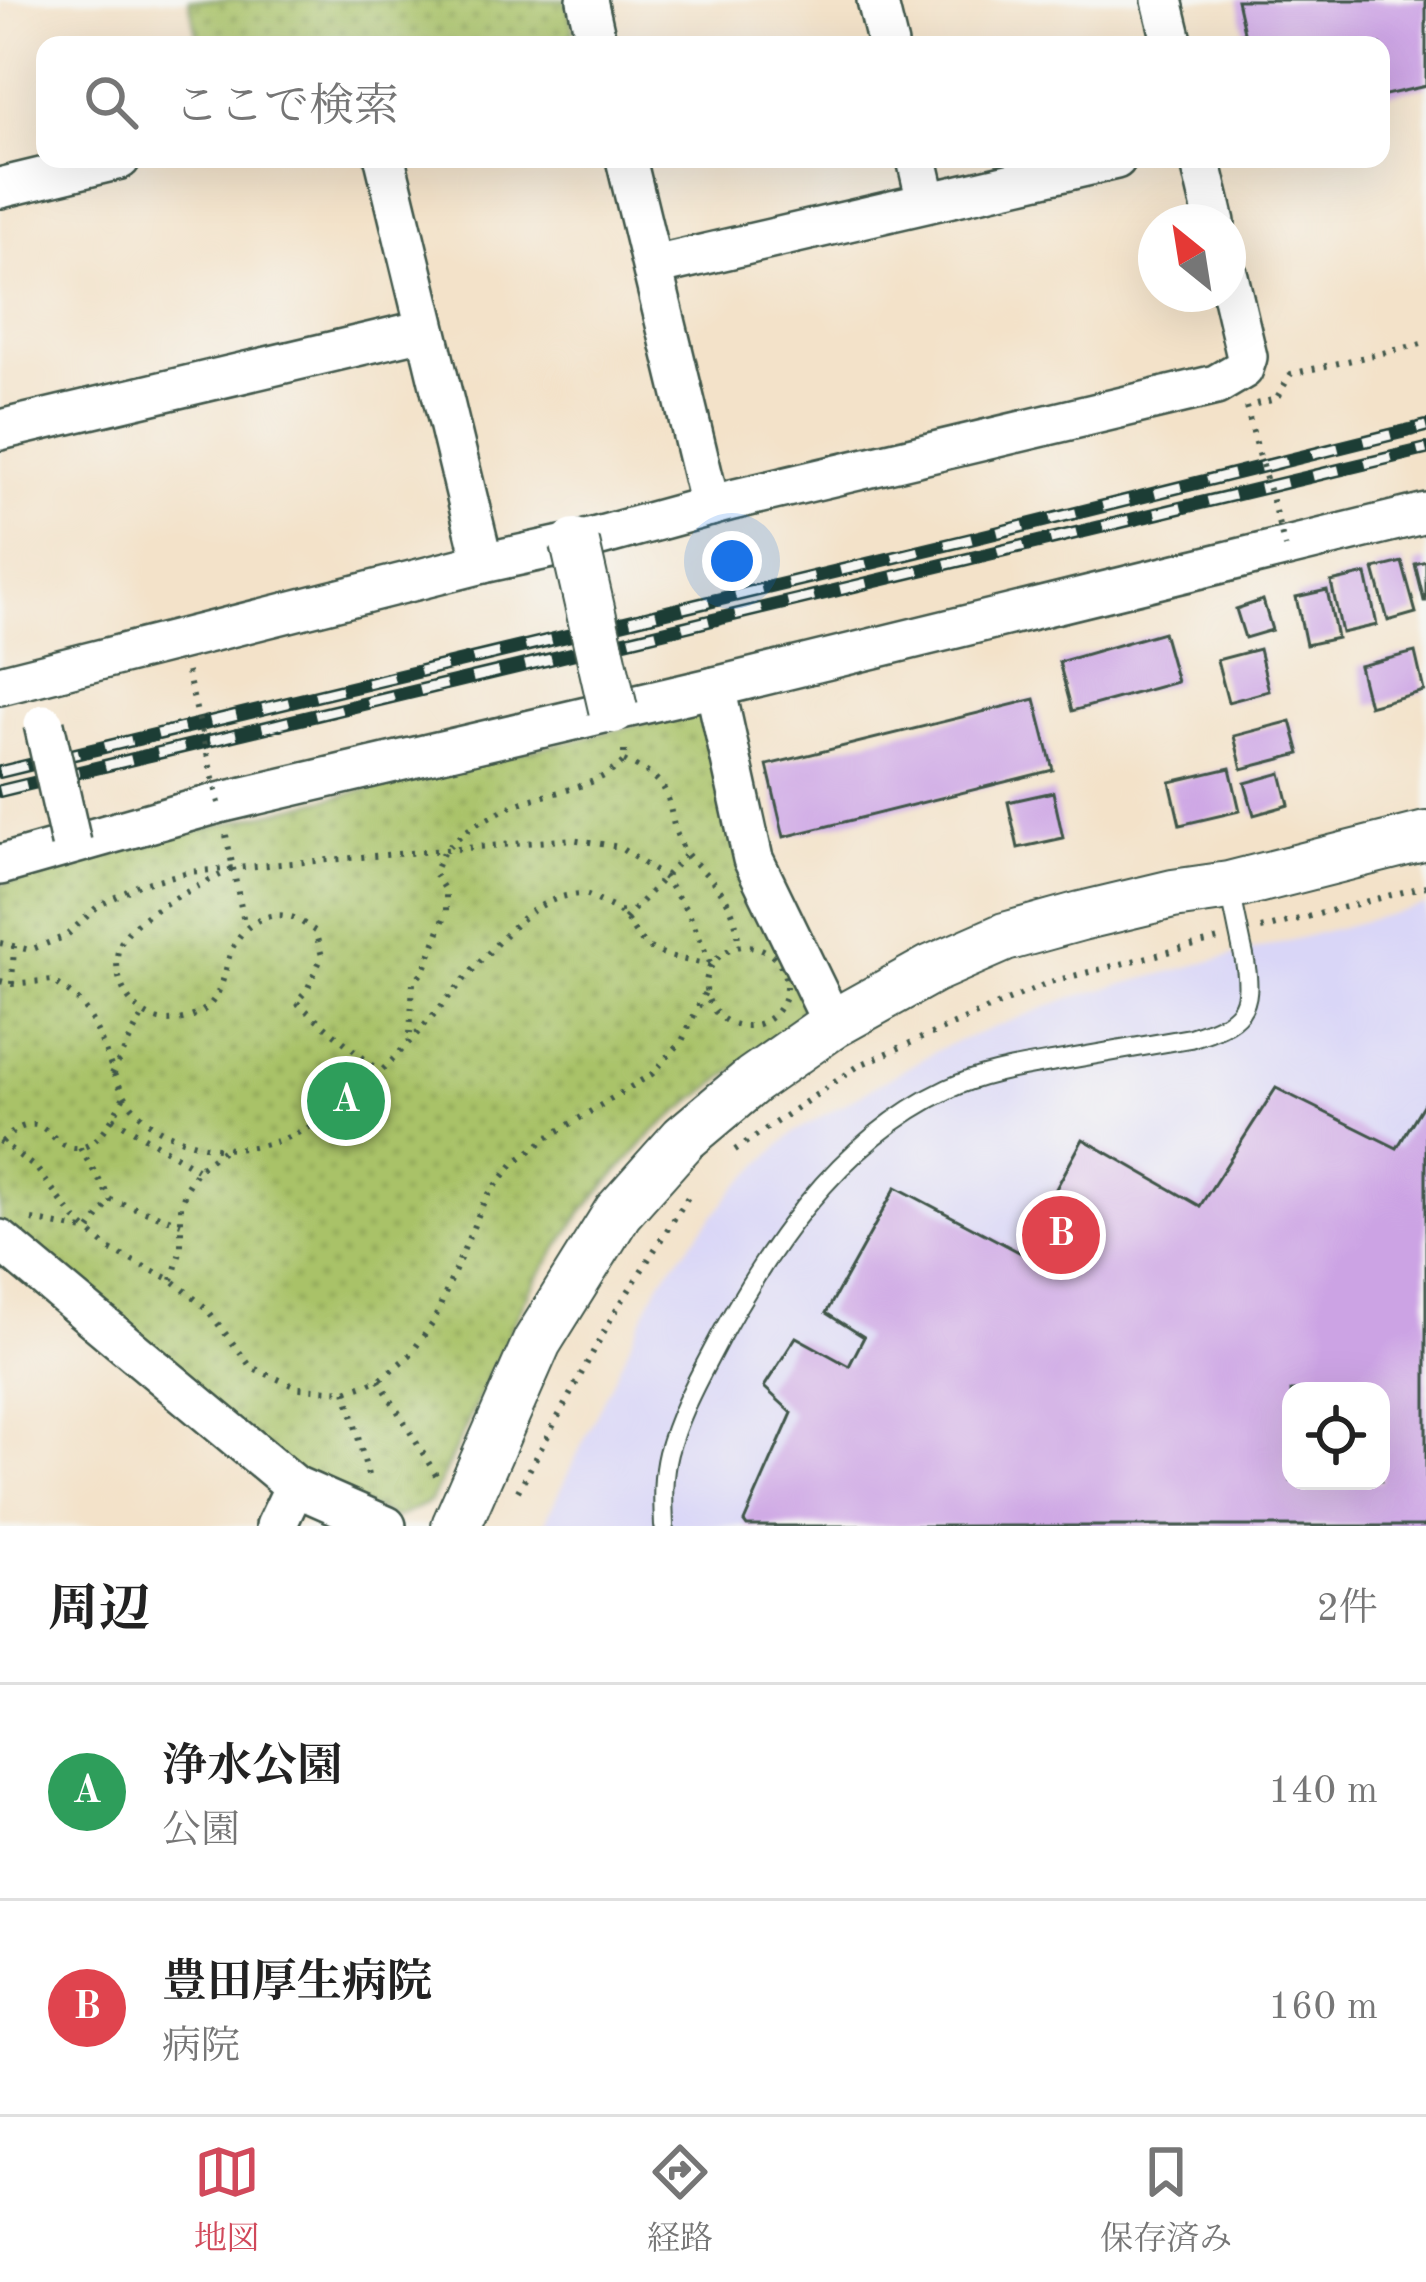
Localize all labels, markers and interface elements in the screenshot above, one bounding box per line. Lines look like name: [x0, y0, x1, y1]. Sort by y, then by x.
search box: [36, 36, 1390, 168]
icon: search: [78, 69, 144, 135]
text: ここで検索: [174, 86, 399, 131]
north arrow: [1138, 204, 1246, 312]
your location: [702, 531, 762, 591]
pin: A: [307, 1056, 385, 1146]
pin: B: [1022, 1190, 1100, 1280]
map controls: [1282, 1382, 1390, 1490]
button: locate: [1282, 1382, 1390, 1490]
text: 周辺: [48, 1586, 150, 1637]
text: 2件: [1316, 1590, 1378, 1629]
text: 浄水公園: [162, 1746, 342, 1791]
text: A: [72, 1772, 102, 1811]
text: 140 m: [1268, 1772, 1378, 1811]
text: 公園: [162, 1812, 240, 1851]
text: 豊田厚生病院: [162, 1962, 432, 2007]
text: B: [73, 1988, 101, 2027]
text: 160 m: [1268, 1988, 1378, 2027]
text: 病院: [162, 2028, 240, 2067]
tab: 地図: [194, 2139, 260, 2261]
tab: 経路: [647, 2139, 713, 2261]
tab: 保存済み: [1100, 2139, 1232, 2261]

